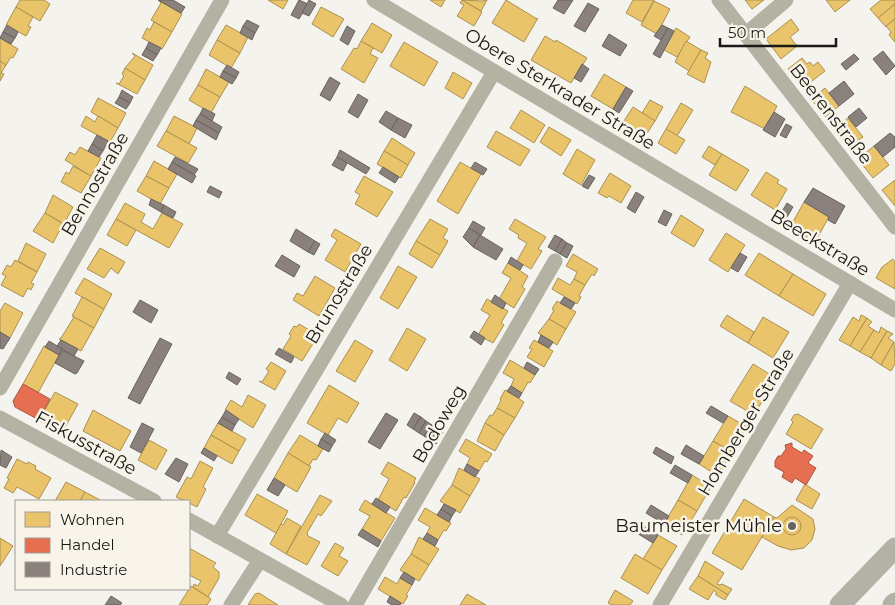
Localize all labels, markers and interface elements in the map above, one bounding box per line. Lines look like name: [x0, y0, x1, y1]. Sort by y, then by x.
scale bar: [720, 15, 836, 47]
street label: Obere Sterkrader Straße: [461, 23, 659, 155]
text: 50 m: [728, 23, 766, 42]
street label: Beerenstraße: [785, 59, 877, 169]
street label: Bennostraße: [56, 128, 134, 240]
street label: Beeckstraße: [766, 205, 874, 281]
street label: Brunostraße: [301, 240, 377, 348]
street label: Homberger Straße: [693, 344, 799, 500]
street label: Bodoweg: [408, 381, 470, 467]
street label: Fiskusstraße: [31, 406, 141, 480]
legend: [15, 500, 190, 590]
text: Wohnen: [60, 510, 125, 529]
place label: Baumeister Mühle: [615, 515, 782, 537]
marker: Baumeister Mühle: [786, 520, 798, 532]
text: Handel: [60, 535, 114, 554]
text: Industrie: [60, 560, 127, 579]

